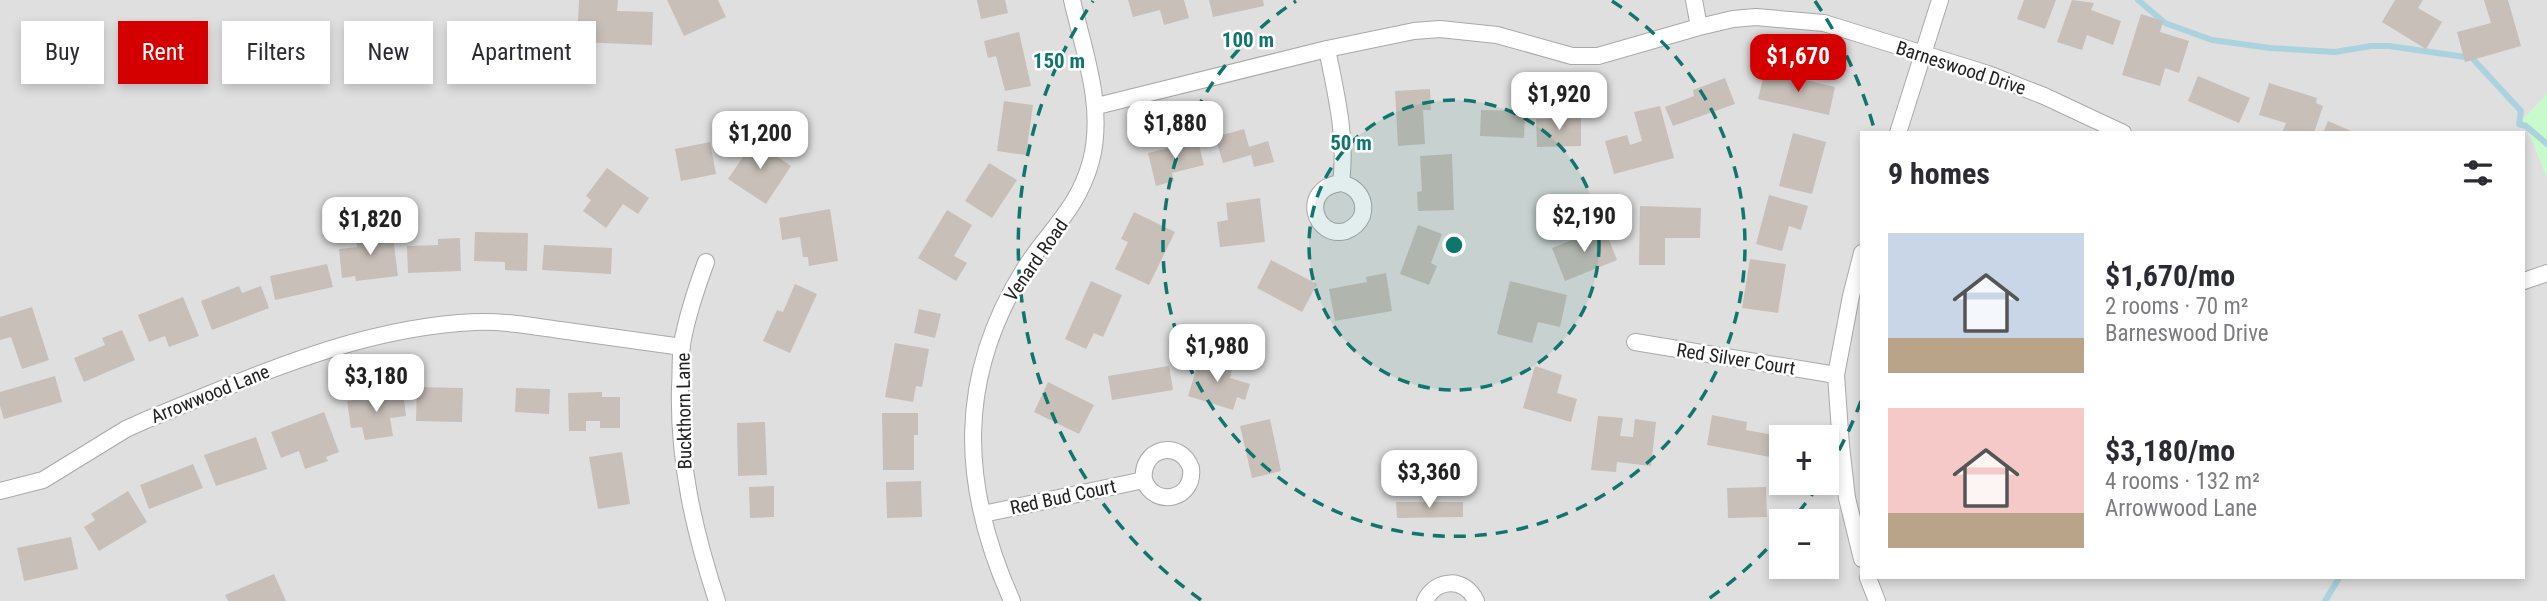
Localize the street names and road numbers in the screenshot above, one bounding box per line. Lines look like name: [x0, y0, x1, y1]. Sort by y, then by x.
street label: Barneswood Drive: [1893, 36, 2029, 100]
street label: Venard Road: [999, 214, 1073, 306]
street label: Red Silver Court: [1675, 338, 1797, 380]
street label: Buckthorn Lane: [671, 352, 697, 470]
street label: Arrowwood Lane: [147, 360, 273, 428]
street label: Red Bud Court: [1008, 475, 1118, 519]

